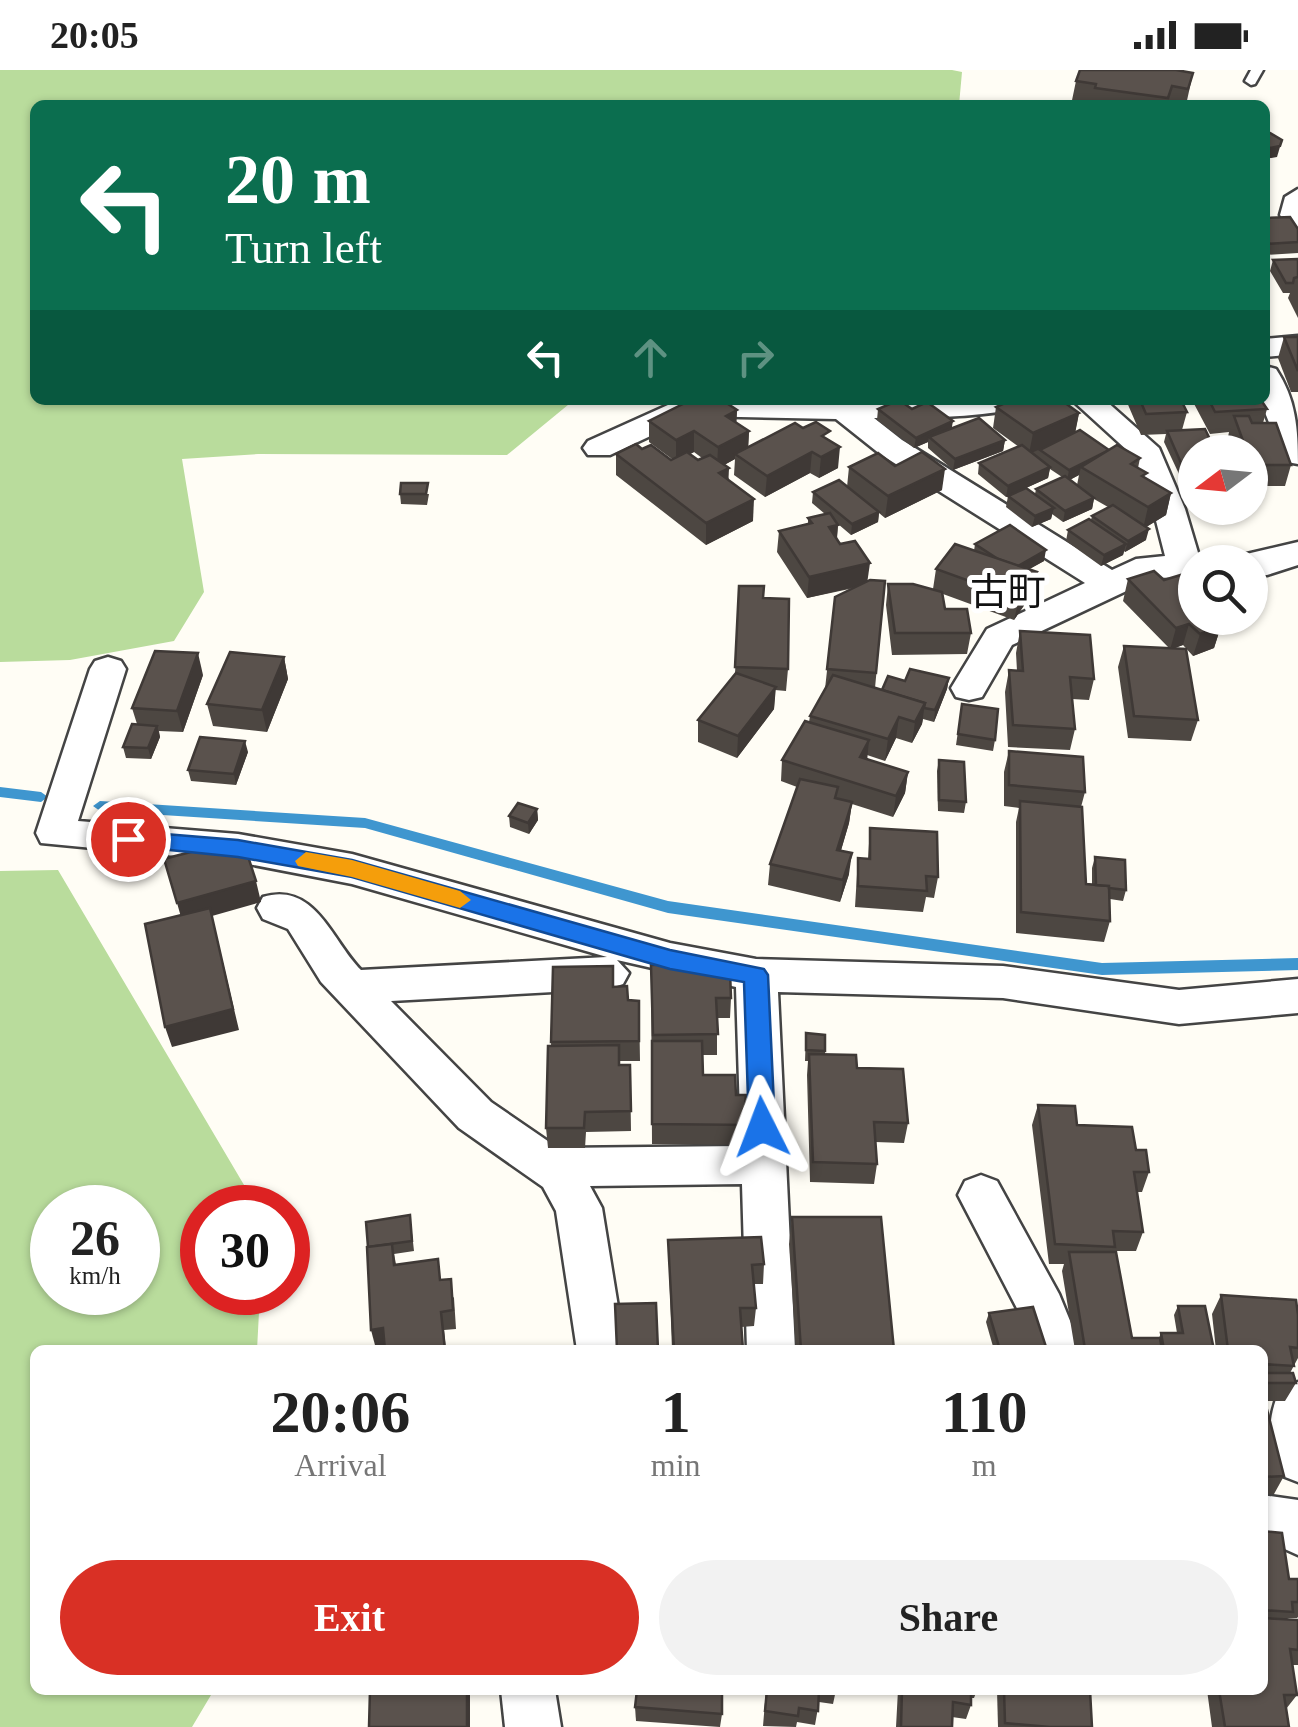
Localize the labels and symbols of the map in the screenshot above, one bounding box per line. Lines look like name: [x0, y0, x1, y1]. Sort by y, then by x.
north arrow: [1178, 435, 1268, 525]
district label: 古町: [970, 571, 1046, 613]
pin: [86, 797, 171, 882]
position arrow: [710, 1075, 814, 1179]
speed limit sign: 30: [180, 1185, 310, 1315]

